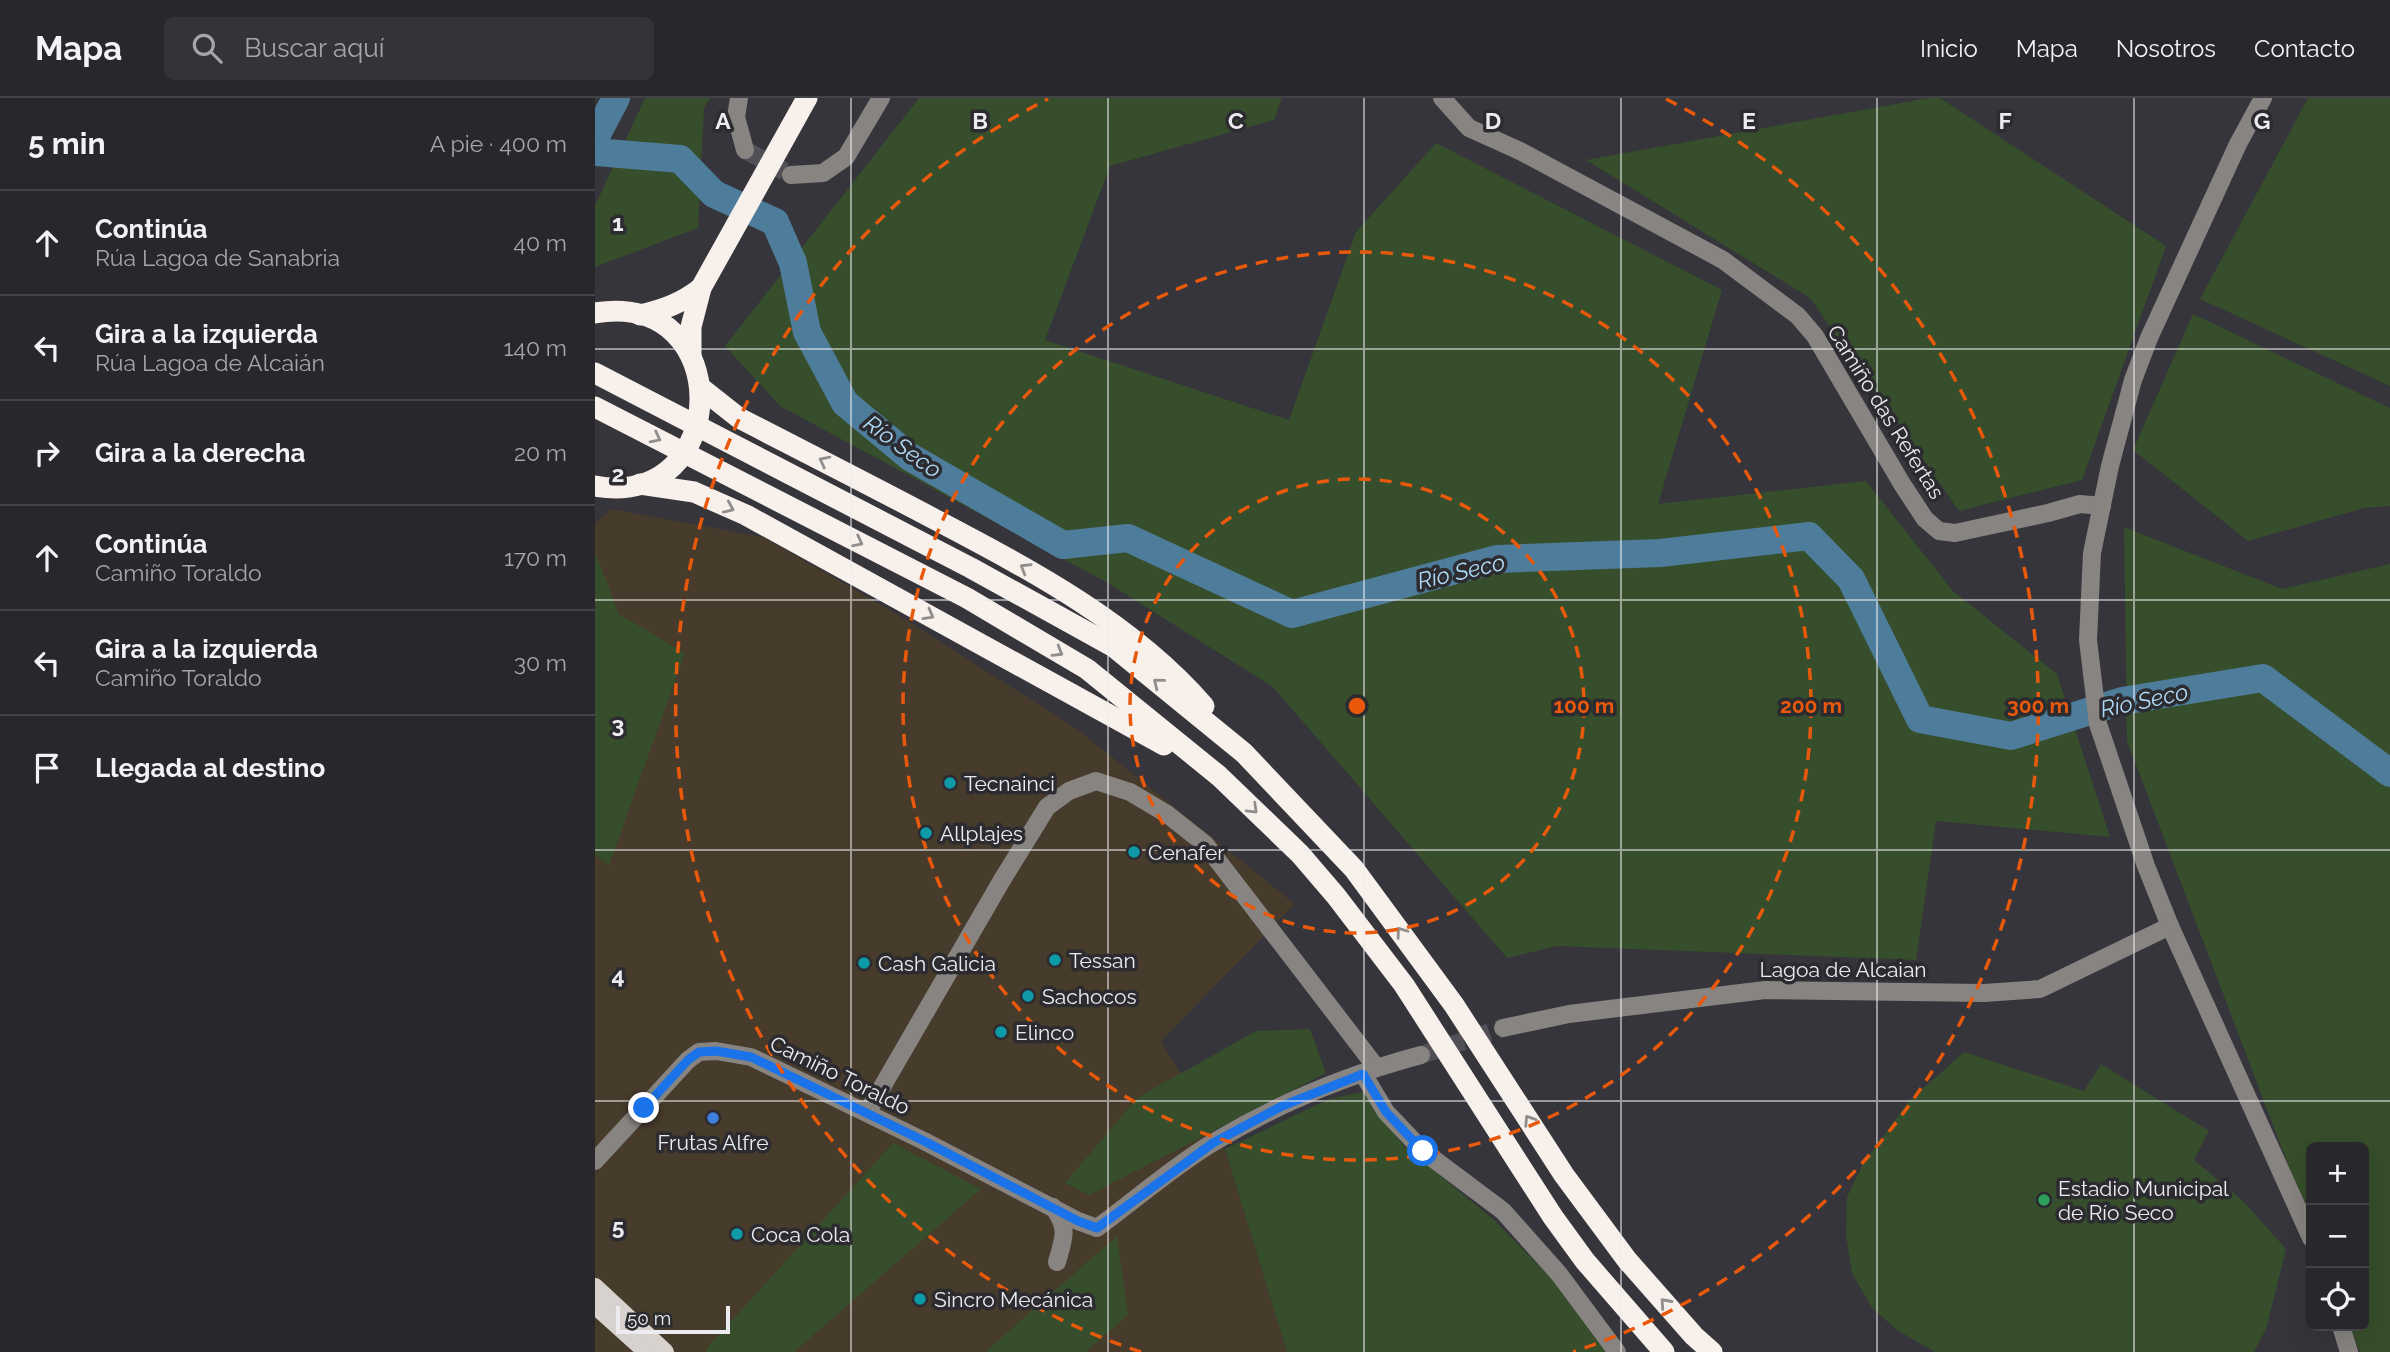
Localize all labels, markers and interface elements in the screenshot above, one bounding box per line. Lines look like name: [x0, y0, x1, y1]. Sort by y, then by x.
search box: [164, 17, 654, 80]
text: Mapa: [35, 29, 122, 68]
icon: search: [188, 29, 226, 67]
text: Buscar aquí: [244, 33, 384, 63]
text: Inicio: [1920, 34, 1978, 63]
text: Mapa: [2016, 34, 2078, 63]
text: Nosotros: [2116, 34, 2216, 63]
text: Contacto: [2254, 34, 2355, 63]
text: A: [715, 107, 731, 134]
text: B: [972, 107, 988, 134]
text: C: [1228, 107, 1244, 134]
text: D: [1485, 107, 1501, 134]
text: E: [1742, 107, 1756, 134]
text: F: [1998, 107, 2012, 134]
text: G: [2254, 107, 2270, 134]
text: 5 min: [28, 126, 106, 161]
text: A pie · 400 m: [430, 130, 567, 157]
text: 1: [612, 209, 624, 236]
text: Continúa: [95, 214, 207, 244]
icon: ahead: [28, 224, 66, 262]
text: 40 m: [513, 229, 567, 256]
text: Rúa Lagoa de Sanabria: [95, 244, 340, 271]
text: Gira a la izquierda: [95, 319, 318, 349]
street label: Camiño das Refertas: [1822, 320, 1950, 504]
icon: left: [28, 329, 66, 367]
text: 140 m: [504, 334, 567, 361]
text: Rúa Lagoa de Alcaián: [95, 349, 325, 376]
water label: Río Seco: [859, 409, 947, 483]
one-way arrow: [649, 430, 661, 444]
icon: right: [28, 434, 66, 472]
text: Gira a la derecha: [95, 438, 305, 468]
text: 20 m: [514, 439, 567, 466]
one-way arrow: [819, 456, 831, 470]
text: 2: [612, 460, 624, 487]
one-way arrow: [721, 500, 734, 514]
text: Continúa: [95, 529, 207, 559]
one-way arrow: [851, 534, 863, 548]
icon: ahead: [28, 539, 66, 577]
text: 170 m: [504, 544, 567, 571]
water label: Río Seco: [1415, 548, 1507, 594]
text: Camiño Toraldo: [95, 559, 262, 586]
one-way arrow: [1019, 563, 1032, 576]
one-way arrow: [922, 607, 934, 620]
text: Gira a la izquierda: [95, 634, 318, 664]
one-way arrow: [1050, 643, 1063, 656]
icon: left: [28, 644, 66, 682]
text: 30 m: [514, 649, 567, 676]
text: Camiño Toraldo: [95, 664, 262, 691]
one-way arrow: [1153, 678, 1166, 691]
water label: Río Seco: [2098, 678, 2190, 722]
text: 100 m: [1554, 693, 1614, 718]
text: 200 m: [1780, 693, 1842, 718]
text: 300 m: [2007, 693, 2069, 718]
centre of rings: [1345, 694, 1369, 718]
text: 3: [612, 711, 624, 738]
icon: arrive: [28, 749, 66, 787]
text: Llegada al destino: [95, 753, 325, 783]
place label: Tecnainci: [964, 771, 1055, 796]
marker: Tecnainci: [942, 775, 958, 791]
one-way arrow: [1245, 801, 1258, 814]
place label: Allplajes: [940, 821, 1023, 846]
marker: Allplajes: [918, 825, 934, 841]
place label: Cenafer: [1148, 840, 1225, 865]
marker: Cenafer: [1126, 844, 1142, 860]
one-way arrow: [1397, 928, 1409, 940]
place label: Tessan: [1069, 948, 1136, 973]
place label: Cash Galicia: [878, 951, 996, 976]
marker: Tessan: [1047, 952, 1063, 968]
marker: Cash Galicia: [856, 955, 872, 971]
street label: Lagoa de Alcaian: [1759, 957, 1927, 982]
text: 4: [611, 962, 625, 989]
place label: Sachocos: [1042, 984, 1137, 1009]
marker: Sachocos: [1020, 988, 1036, 1004]
place label: Elinco: [1015, 1020, 1074, 1045]
marker: Elinco: [993, 1024, 1009, 1040]
street label: Camiño Toraldo: [766, 1030, 914, 1120]
route end: [628, 1092, 659, 1123]
marker: Frutas Alfre: [705, 1110, 721, 1126]
one-way arrow: [1524, 1115, 1537, 1128]
place label: Frutas Alfre: [658, 1130, 768, 1155]
route start: [1407, 1135, 1438, 1166]
map controls: [2306, 1142, 2369, 1331]
button: +: [2306, 1142, 2369, 1205]
place label: Estadio Municipal de Río Seco: [2058, 1176, 2229, 1225]
marker: Estadio Municipal de Río Seco: [2036, 1192, 2052, 1208]
button: −: [2306, 1205, 2369, 1268]
text: 5: [612, 1213, 625, 1240]
place label: Coca Cola: [751, 1222, 850, 1247]
marker: Coca Cola: [729, 1226, 745, 1242]
button: locate: [2306, 1268, 2369, 1331]
place label: Sincro Mecánica: [934, 1287, 1093, 1312]
marker: Sincro Mecánica: [912, 1291, 928, 1307]
one-way arrow: [1660, 1298, 1673, 1311]
scale bar: [616, 1303, 730, 1335]
text: 50 m: [627, 1307, 671, 1329]

